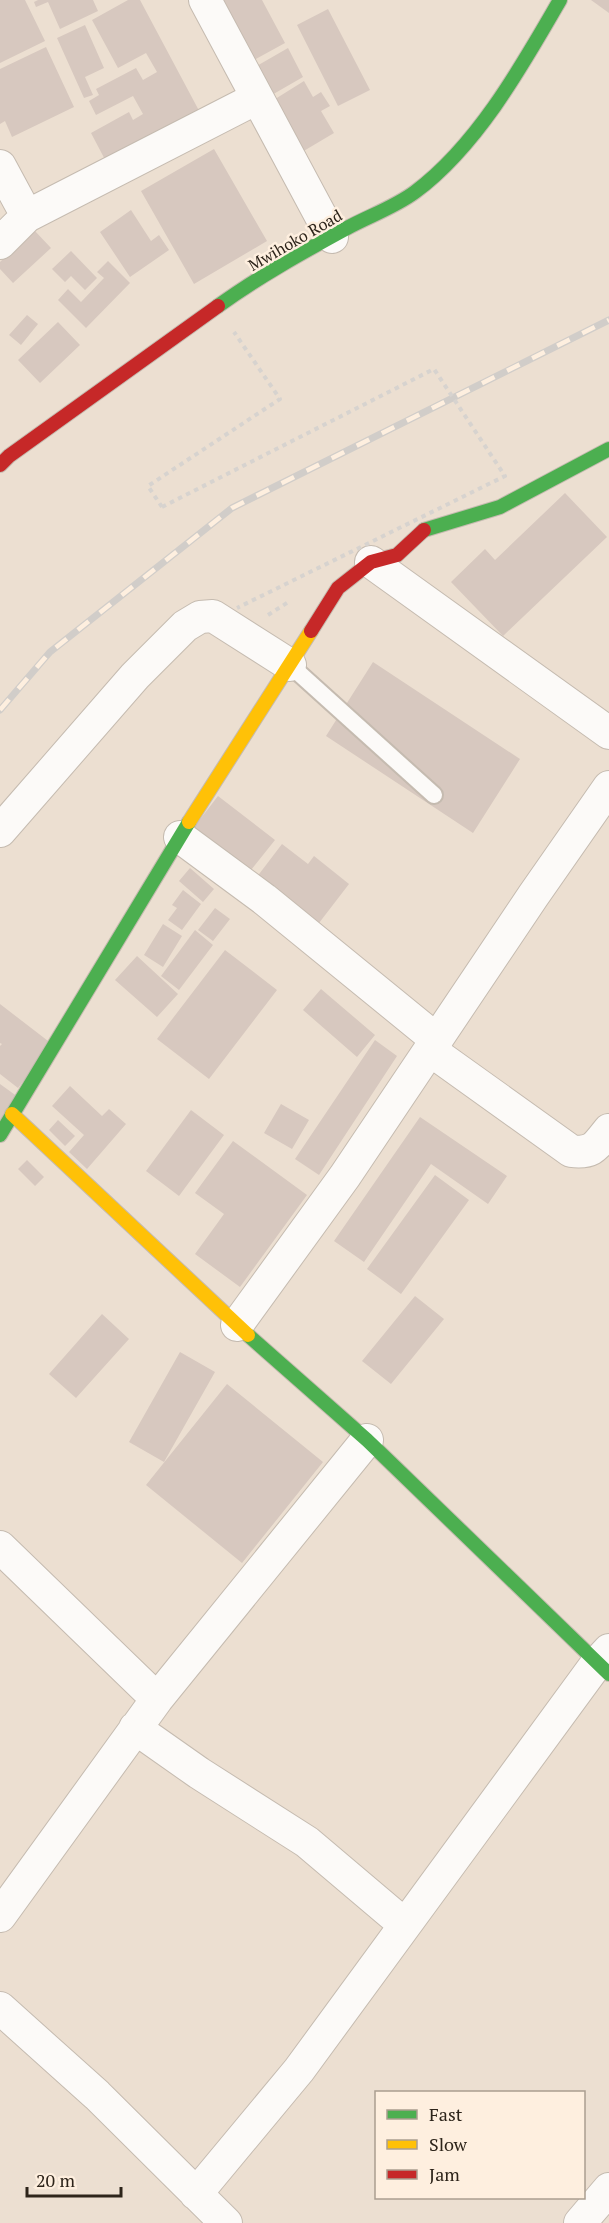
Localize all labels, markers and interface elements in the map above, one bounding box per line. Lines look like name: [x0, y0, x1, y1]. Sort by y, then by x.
street label: Mwihoko Road: [244, 204, 346, 276]
legend: [375, 2091, 585, 2199]
text: Fast: [429, 2102, 463, 2126]
text: Slow: [429, 2132, 468, 2156]
scale bar: [27, 2160, 122, 2198]
text: Jam: [429, 2162, 460, 2186]
text: 20 m: [36, 2168, 76, 2192]

